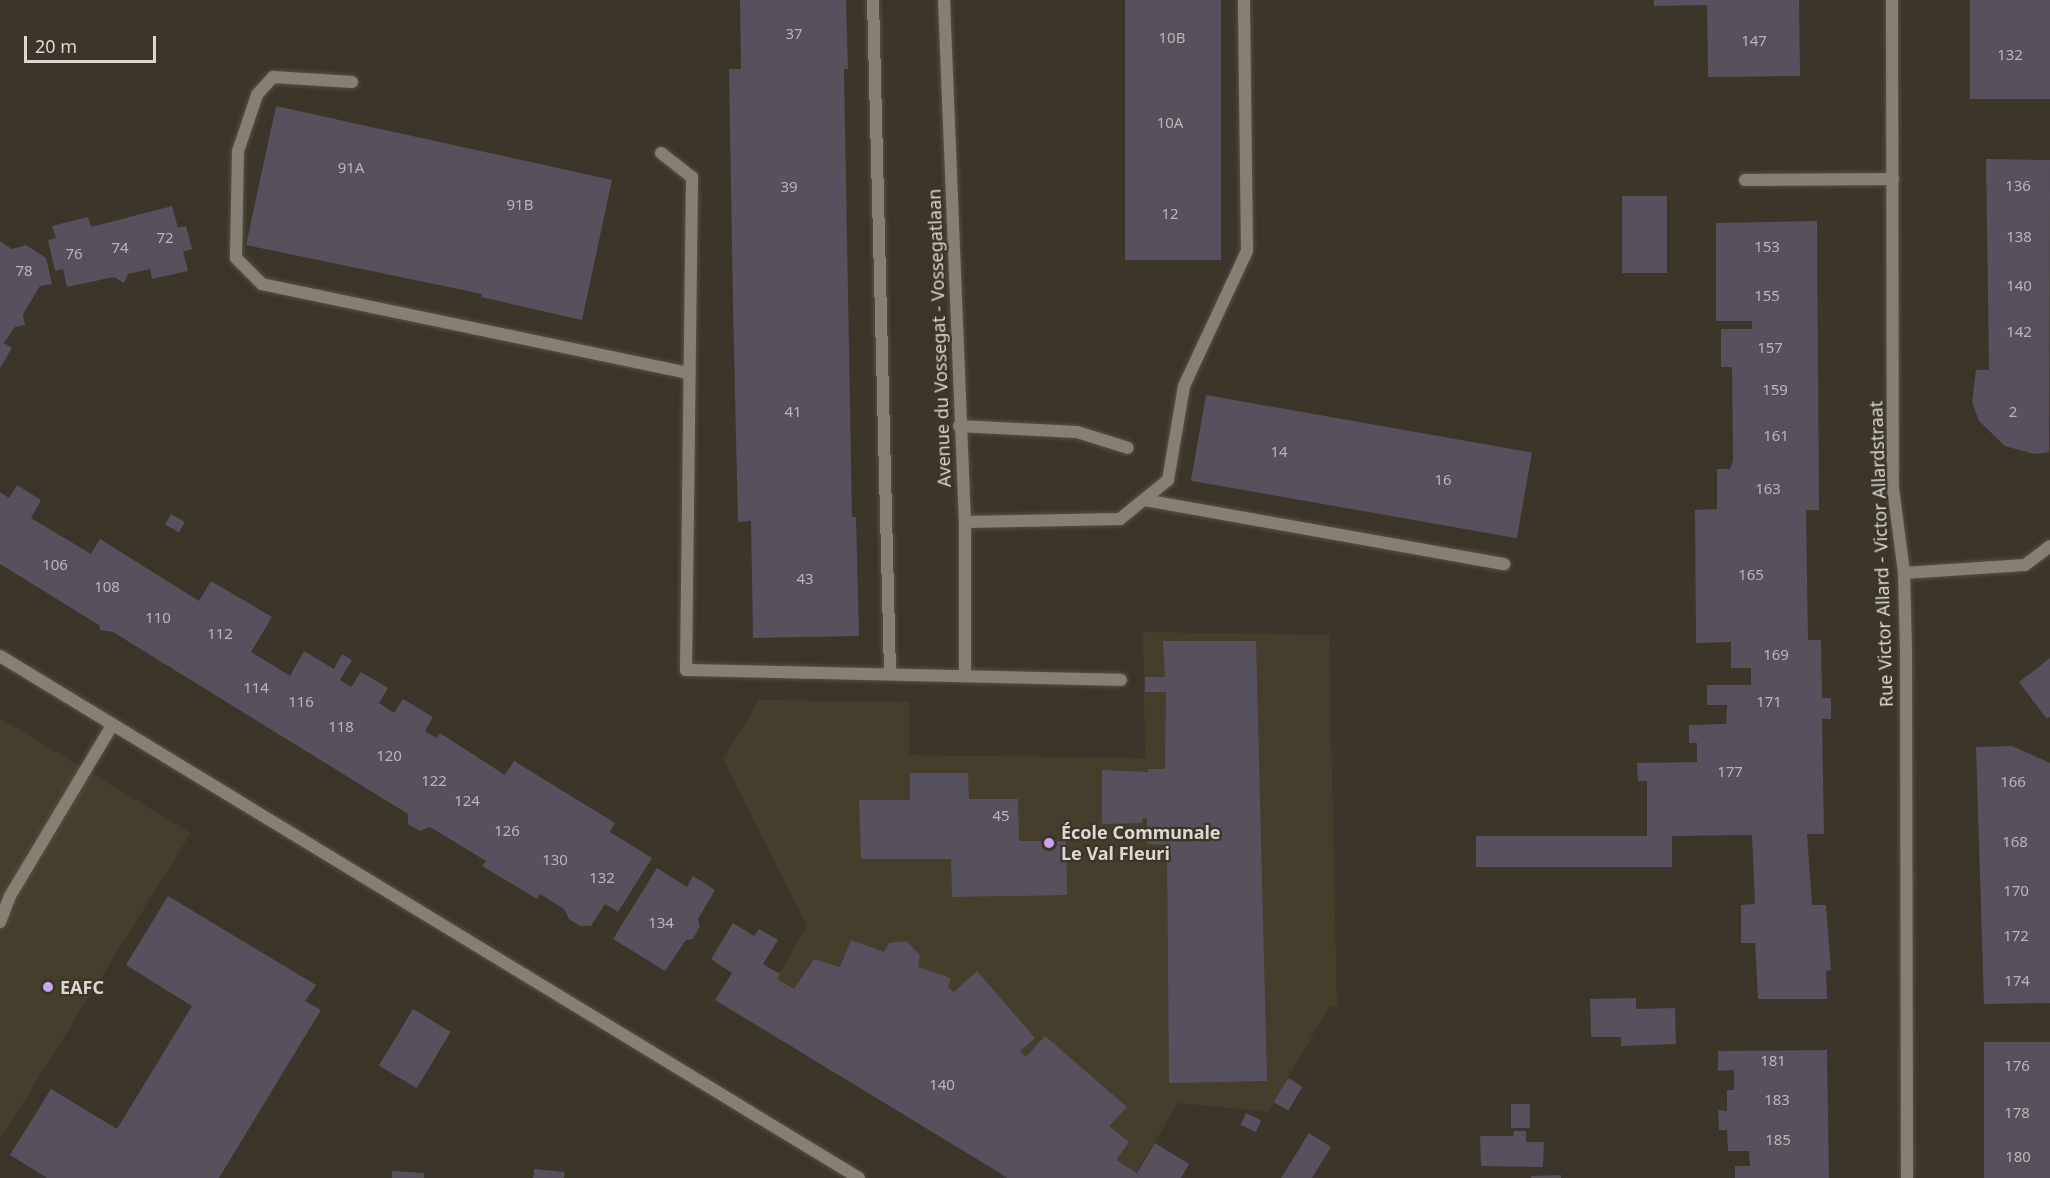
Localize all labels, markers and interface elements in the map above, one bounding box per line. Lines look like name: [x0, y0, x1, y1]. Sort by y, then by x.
scale bar: [27, 24, 159, 62]
house number: 37: [785, 25, 803, 43]
house number: 10B: [1159, 29, 1185, 47]
house number: 147: [1741, 32, 1767, 50]
text: 20 m: [35, 34, 77, 58]
house number: 132: [1997, 46, 2023, 64]
house number: 10A: [1157, 114, 1183, 132]
house number: 91A: [338, 159, 364, 177]
house number: 136: [2005, 177, 2031, 195]
house number: 39: [780, 178, 798, 196]
street label: Avenue du Vossegat - Vossegatlaan: [923, 188, 955, 488]
house number: 91B: [507, 196, 533, 214]
house number: 12: [1161, 205, 1179, 223]
house number: 138: [2006, 228, 2032, 246]
house number: 72: [156, 229, 174, 247]
house number: 153: [1754, 238, 1780, 256]
house number: 74: [111, 239, 129, 257]
house number: 76: [65, 245, 83, 263]
house number: 78: [15, 262, 33, 280]
house number: 140: [2006, 277, 2032, 295]
house number: 155: [1754, 287, 1780, 305]
house number: 142: [2006, 323, 2032, 341]
house number: 157: [1757, 339, 1783, 357]
house number: 159: [1762, 381, 1788, 399]
street label: Rue Victor Allard - Victor Allardstraat: [1865, 401, 1897, 707]
house number: 41: [784, 403, 802, 421]
house number: 2: [2009, 403, 2017, 421]
house number: 161: [1763, 427, 1789, 445]
house number: 14: [1270, 443, 1288, 461]
house number: 16: [1434, 471, 1452, 489]
house number: 163: [1755, 480, 1781, 498]
house number: 106: [42, 556, 68, 574]
house number: 165: [1738, 566, 1764, 584]
house number: 43: [796, 570, 814, 588]
house number: 108: [94, 578, 120, 596]
house number: 110: [145, 609, 171, 627]
house number: 112: [207, 625, 233, 643]
house number: 169: [1763, 646, 1789, 664]
house number: 114: [243, 679, 269, 697]
house number: 116: [288, 693, 314, 711]
house number: 171: [1756, 693, 1782, 711]
house number: 118: [328, 718, 354, 736]
house number: 120: [376, 747, 402, 765]
house number: 177: [1717, 763, 1743, 781]
house number: 122: [421, 772, 447, 790]
house number: 166: [2000, 773, 2026, 791]
house number: 124: [454, 792, 480, 810]
house number: 45: [992, 807, 1010, 825]
house number: 126: [494, 822, 520, 840]
place label: École Communale Le Val Fleuri: [1061, 822, 1221, 864]
house number: 168: [2002, 833, 2028, 851]
marker: École Communale Le Val Fleuri: [1042, 836, 1056, 850]
house number: 130: [542, 851, 568, 869]
house number: 132: [589, 869, 615, 887]
house number: 170: [2003, 882, 2029, 900]
house number: 134: [648, 914, 674, 932]
house number: 172: [2003, 927, 2029, 945]
house number: 174: [2004, 972, 2030, 990]
place label: EAFC: [60, 976, 104, 998]
marker: EAFC: [41, 980, 55, 994]
house number: 181: [1760, 1052, 1786, 1070]
house number: 176: [2004, 1057, 2030, 1075]
house number: 140: [929, 1076, 955, 1094]
house number: 183: [1764, 1091, 1790, 1109]
house number: 178: [2004, 1104, 2030, 1122]
house number: 185: [1765, 1131, 1791, 1149]
house number: 180: [2005, 1148, 2031, 1166]

